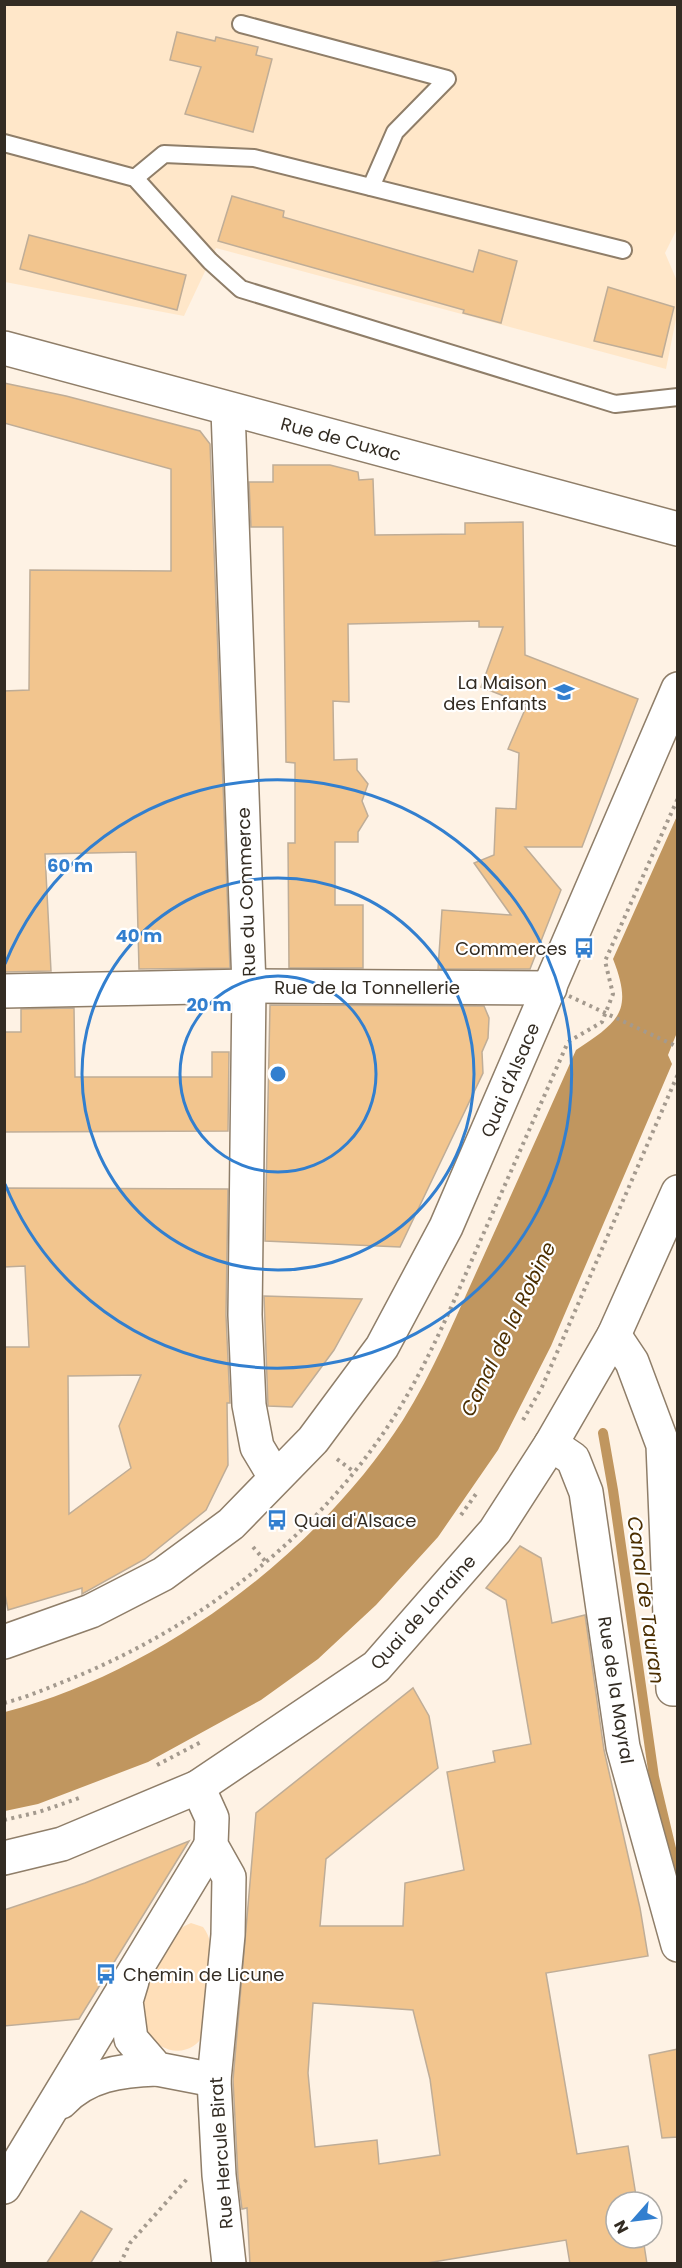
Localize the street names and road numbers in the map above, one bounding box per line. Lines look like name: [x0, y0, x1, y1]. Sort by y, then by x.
street label: Rue de Cuxac: [278, 411, 404, 467]
street label: Rue du Commerce: [231, 807, 261, 977]
street label: Rue de la Tonnellerie: [274, 975, 460, 1000]
street label: Quai d'Alsace: [475, 1019, 545, 1141]
street label: Quai de Lorraine: [364, 1549, 482, 1675]
street label: Rue de la Mayral: [592, 1614, 640, 1766]
street label: Rue Hercule Birat: [203, 2076, 239, 2230]

